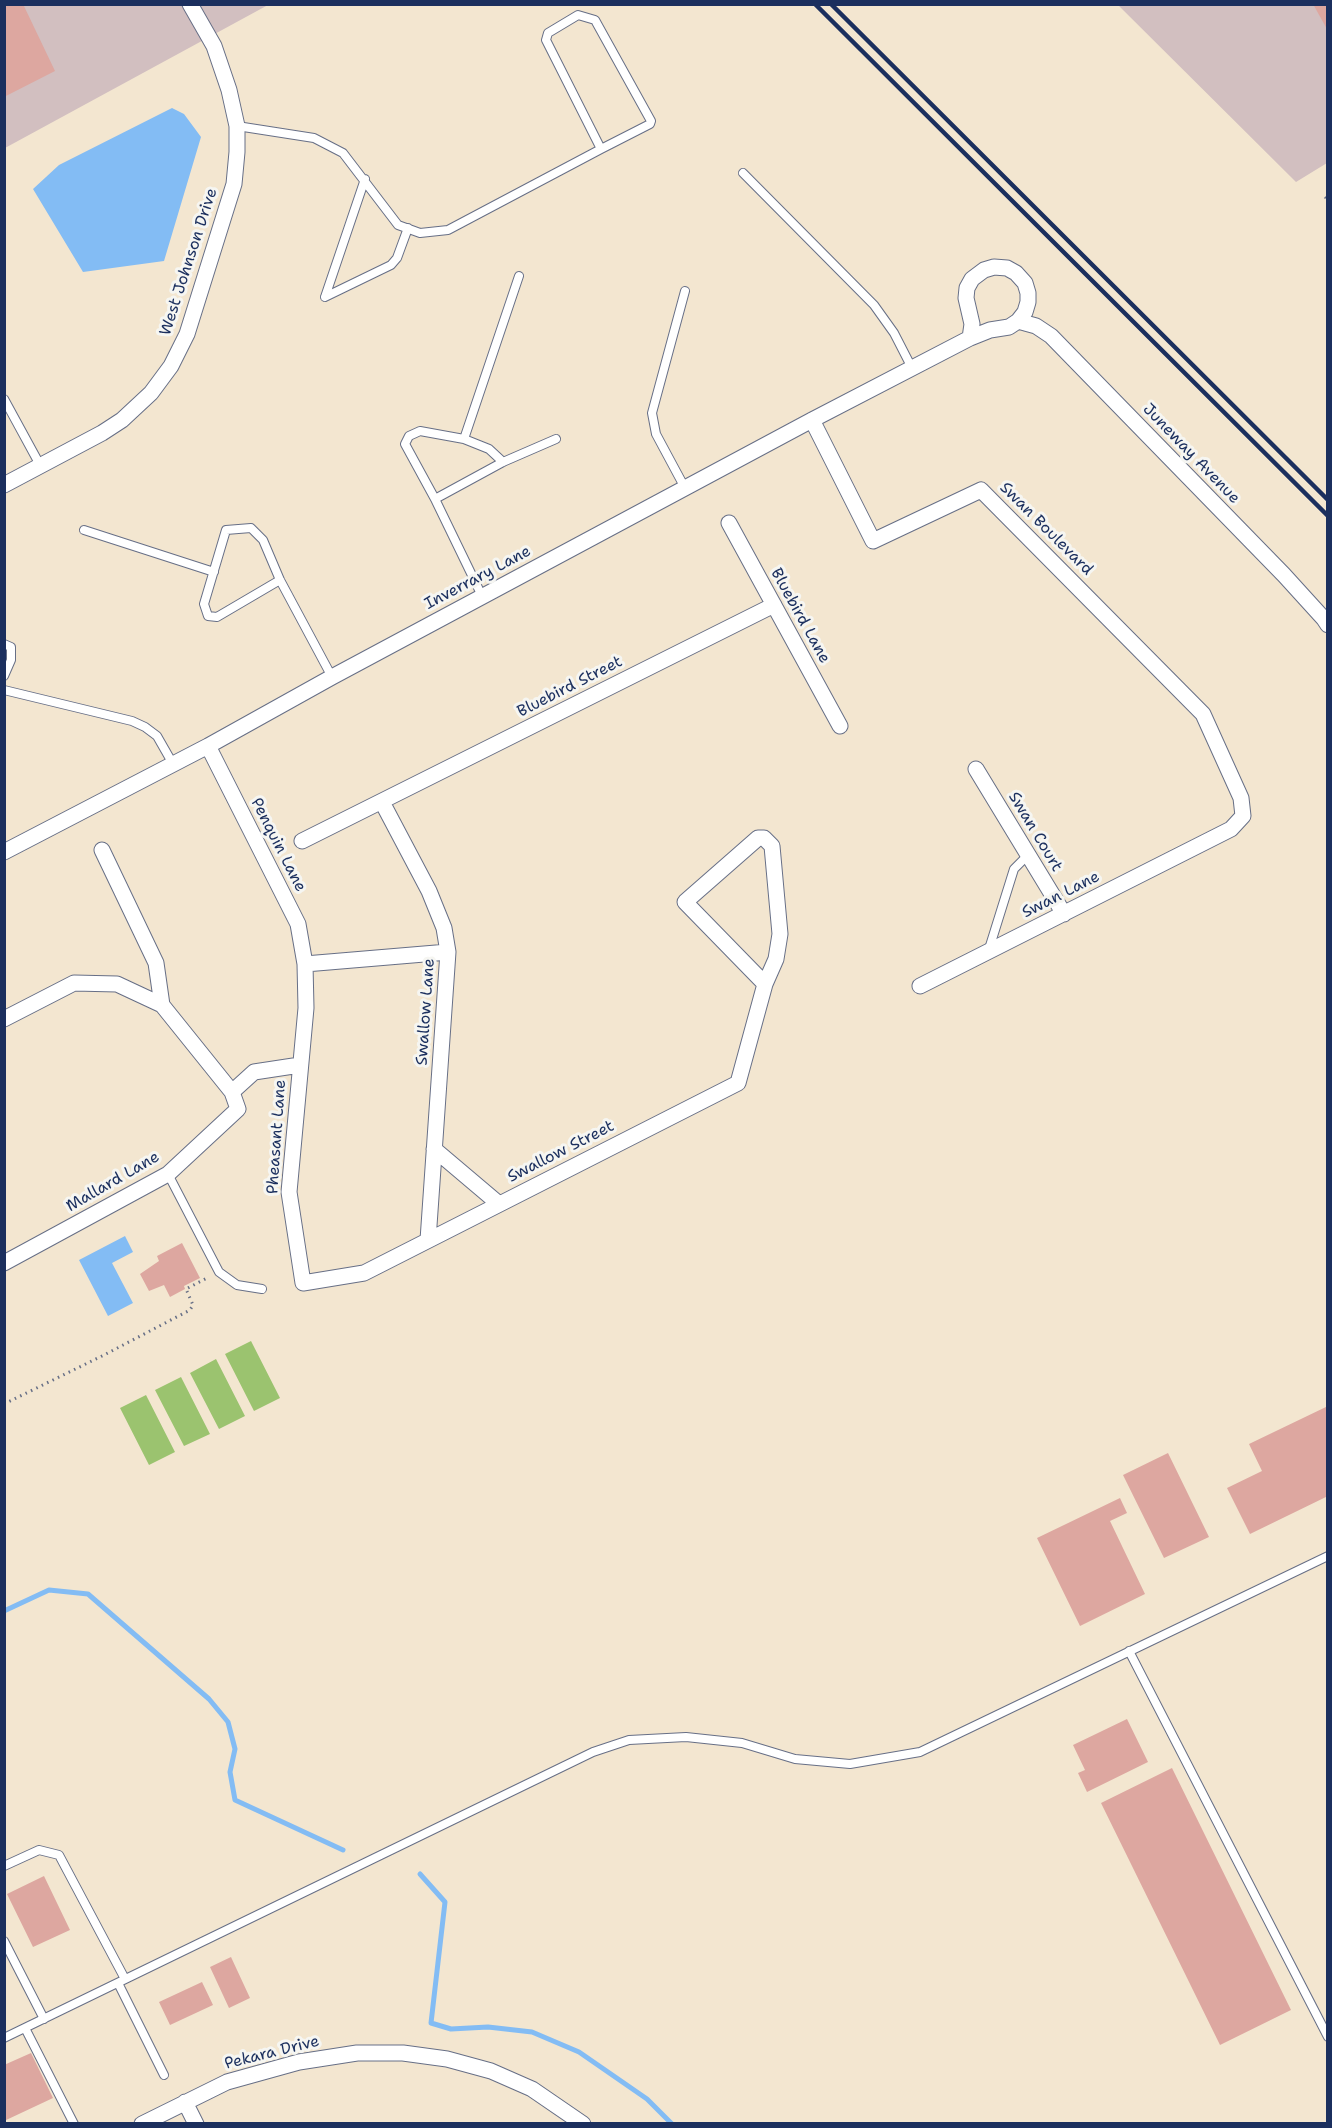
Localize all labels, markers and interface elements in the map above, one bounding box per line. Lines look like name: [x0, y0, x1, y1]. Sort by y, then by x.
street label: West Johnson Drive: [156, 186, 222, 338]
street label: Juneway Avenue: [1138, 400, 1244, 508]
street label: Swan Boulevard: [995, 478, 1097, 580]
street label: Inverrary Lane: [422, 542, 534, 614]
street label: Bluebird Lane: [766, 565, 834, 667]
street label: Bluebird Street: [514, 652, 626, 722]
street label: Swan Court: [1004, 789, 1066, 875]
street label: Penquin Lane: [246, 795, 310, 895]
street label: Swan Lane: [1019, 867, 1103, 923]
street label: Swallow Lane: [413, 958, 439, 1066]
street label: Pheasant Lane: [263, 1079, 291, 1195]
street label: Swallow Street: [505, 1117, 617, 1187]
street label: Mallard Lane: [63, 1148, 163, 1216]
street label: Pekara Drive: [223, 2032, 321, 2074]

